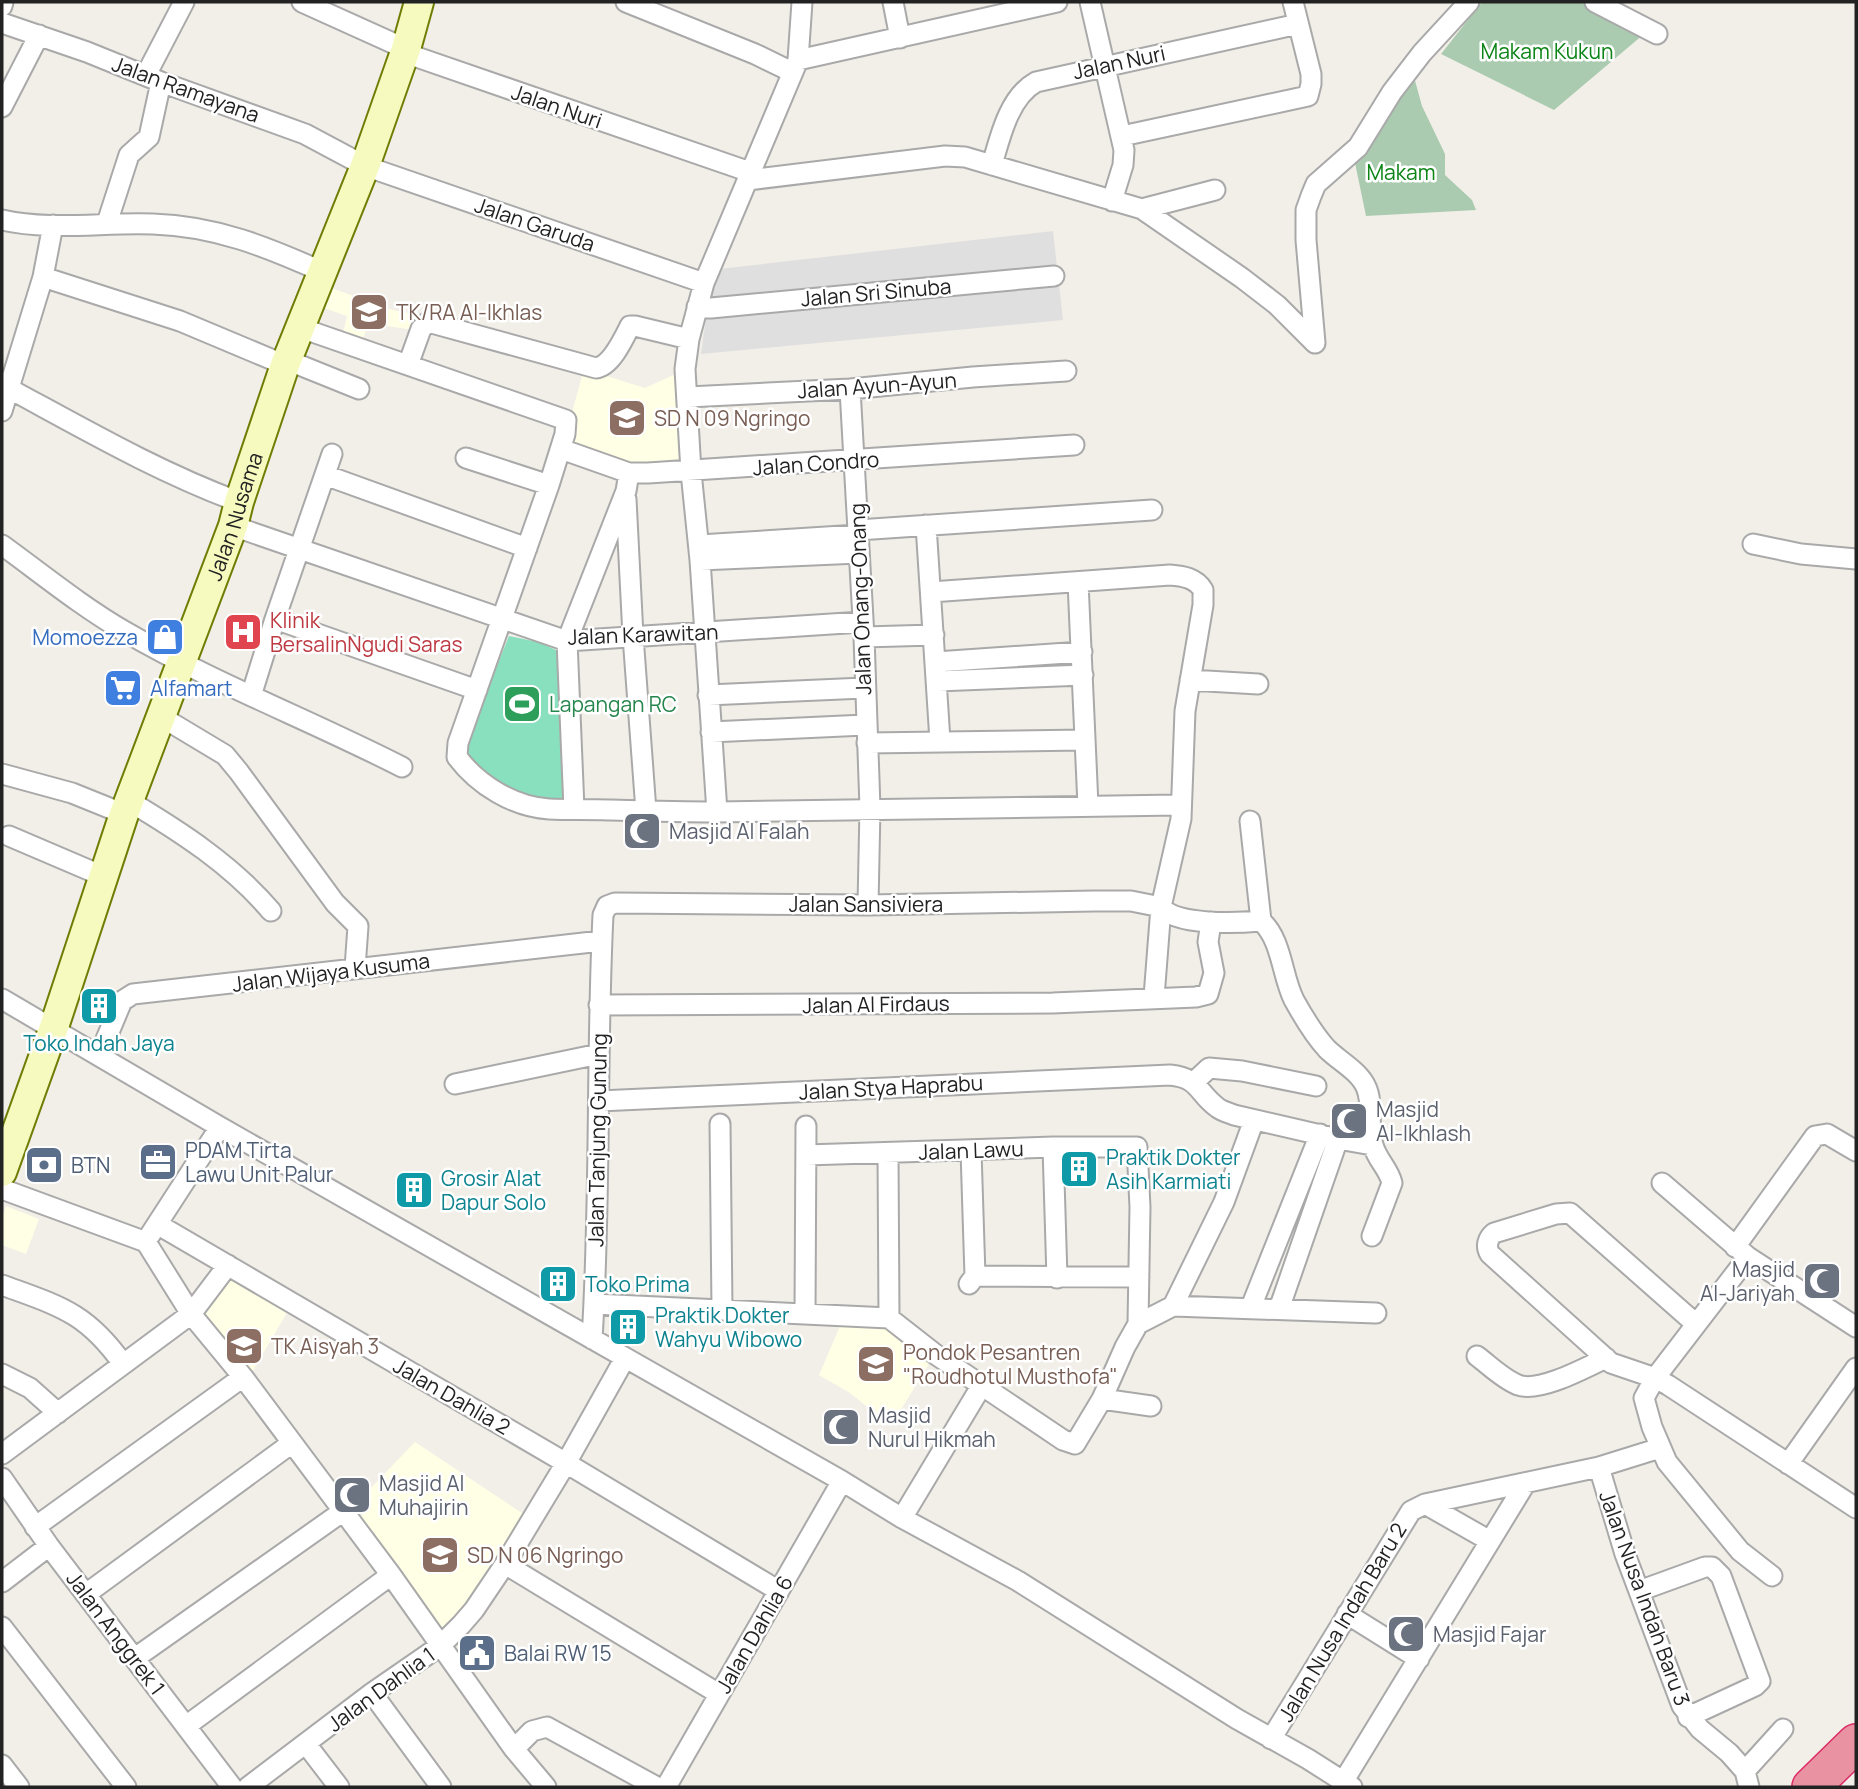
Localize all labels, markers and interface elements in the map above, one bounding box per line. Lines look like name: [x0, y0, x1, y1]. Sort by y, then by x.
park label: Makam Kukun: [1481, 37, 1613, 65]
street label: Jalan Nuri: [1070, 39, 1168, 85]
street label: Jalan Ramayana: [108, 49, 264, 129]
street label: Jalan Nuri: [508, 77, 606, 135]
park label: Makam: [1366, 158, 1436, 186]
street label: Jalan Garuda: [471, 190, 599, 258]
street label: Jalan Sri Sinuba: [799, 271, 953, 313]
school or university icon: TK/RA Al-Ikhlas: [348, 291, 390, 333]
place label: TK/RA Al-Ikhlas: [396, 298, 542, 326]
street label: Jalan Ayun-Ayun: [796, 365, 958, 405]
school or university icon: SD N 09 Ngringo: [606, 397, 648, 439]
place label: SD N 09 Ngringo: [654, 404, 810, 432]
street label: Jalan Condro: [752, 445, 880, 481]
street label: Jalan Nusama: [200, 448, 269, 584]
street label: Jalan Onang-Onang: [843, 503, 877, 695]
place label: Klinik BersalinNgudi Saras: [270, 606, 463, 658]
hospital icon: Klinik BersalinNgudi Saras: [222, 611, 264, 653]
shop icon: Momoezza: [144, 616, 186, 658]
street label: Jalan Karawitan: [567, 617, 719, 651]
place label: Momoezza: [32, 623, 138, 651]
supermarket icon: Alfamart: [102, 667, 144, 709]
place label: Alfamart: [150, 674, 232, 702]
sports icon: Lapangan RC: [501, 683, 543, 725]
place label: Lapangan RC: [549, 690, 677, 718]
mosque icon: Masjid Al Falah: [621, 810, 663, 852]
place label: Masjid Al Falah: [669, 817, 809, 845]
street label: Jalan Sansiviera: [789, 890, 943, 918]
street label: Jalan Wijaya Kusuma: [231, 946, 431, 998]
building icon: Toko Indah Jaya: [78, 985, 120, 1027]
street label: Jalan Al Firdaus: [802, 989, 950, 1019]
place label: Toko Indah Jaya: [23, 1029, 175, 1057]
street label: Jalan Tanjung Gunung: [581, 1033, 613, 1247]
street label: Jalan Stya Haprabu: [798, 1068, 984, 1106]
place label: Masjid Al-Ikhlash: [1376, 1095, 1471, 1147]
mosque icon: Masjid Al-Ikhlash: [1328, 1100, 1370, 1142]
street label: Jalan Lawu: [918, 1134, 1024, 1166]
place label: PDAM Tirta Lawu Unit Palur: [185, 1136, 334, 1188]
office icon: PDAM Tirta Lawu Unit Palur: [137, 1141, 179, 1183]
place label: Praktik Dokter Asih Karmiati: [1106, 1143, 1241, 1195]
bank icon: BTN: [23, 1144, 65, 1186]
building icon: Praktik Dokter Asih Karmiati: [1058, 1148, 1100, 1190]
place label: BTN: [71, 1151, 110, 1179]
place label: Grosir Alat Dapur Solo: [441, 1164, 546, 1216]
building icon: Grosir Alat Dapur Solo: [393, 1169, 435, 1211]
place label: Masjid Al-Jariyah: [1700, 1255, 1795, 1307]
mosque icon: Masjid Al-Jariyah: [1801, 1260, 1843, 1302]
building icon: Toko Prima: [537, 1263, 579, 1305]
place label: Toko Prima: [585, 1270, 690, 1298]
place label: Praktik Dokter Wahyu Wibowo: [655, 1301, 802, 1353]
building icon: Praktik Dokter Wahyu Wibowo: [607, 1306, 649, 1348]
school or university icon: TK Aisyah 3: [223, 1325, 265, 1367]
place label: TK Aisyah 3: [271, 1332, 379, 1360]
place label: Pondok Pesantren "Roudhotul Musthofa": [903, 1338, 1118, 1390]
school or university icon: Pondok Pesantren "Roudhotul Musthofa": [855, 1343, 897, 1385]
street label: Jalan Dahlia 2: [388, 1351, 516, 1441]
place label: Masjid Nurul Hikmah: [868, 1401, 996, 1453]
mosque icon: Masjid Nurul Hikmah: [820, 1406, 862, 1448]
place label: Masjid Al Muhajirin: [379, 1469, 468, 1521]
mosque icon: Masjid Al Muhajirin: [331, 1474, 373, 1516]
street label: Jalan Nusa Indah Baru 3: [1593, 1487, 1697, 1709]
street label: Jalan Nusa Indah Baru 2: [1271, 1517, 1413, 1727]
school or university icon: SD N 06 Ngringo: [419, 1534, 461, 1576]
place label: SD N 06 Ngringo: [467, 1541, 623, 1569]
street label: Jalan Anggrek 1: [60, 1566, 172, 1700]
street label: Jalan Dahlia 6: [709, 1570, 799, 1698]
mosque icon: Masjid Fajar: [1385, 1613, 1427, 1655]
place label: Masjid Fajar: [1433, 1620, 1547, 1648]
public building icon: Balai RW 15: [456, 1632, 498, 1674]
place label: Balai RW 15: [504, 1639, 612, 1667]
street label: Jalan Dahlia 1: [321, 1640, 441, 1738]

